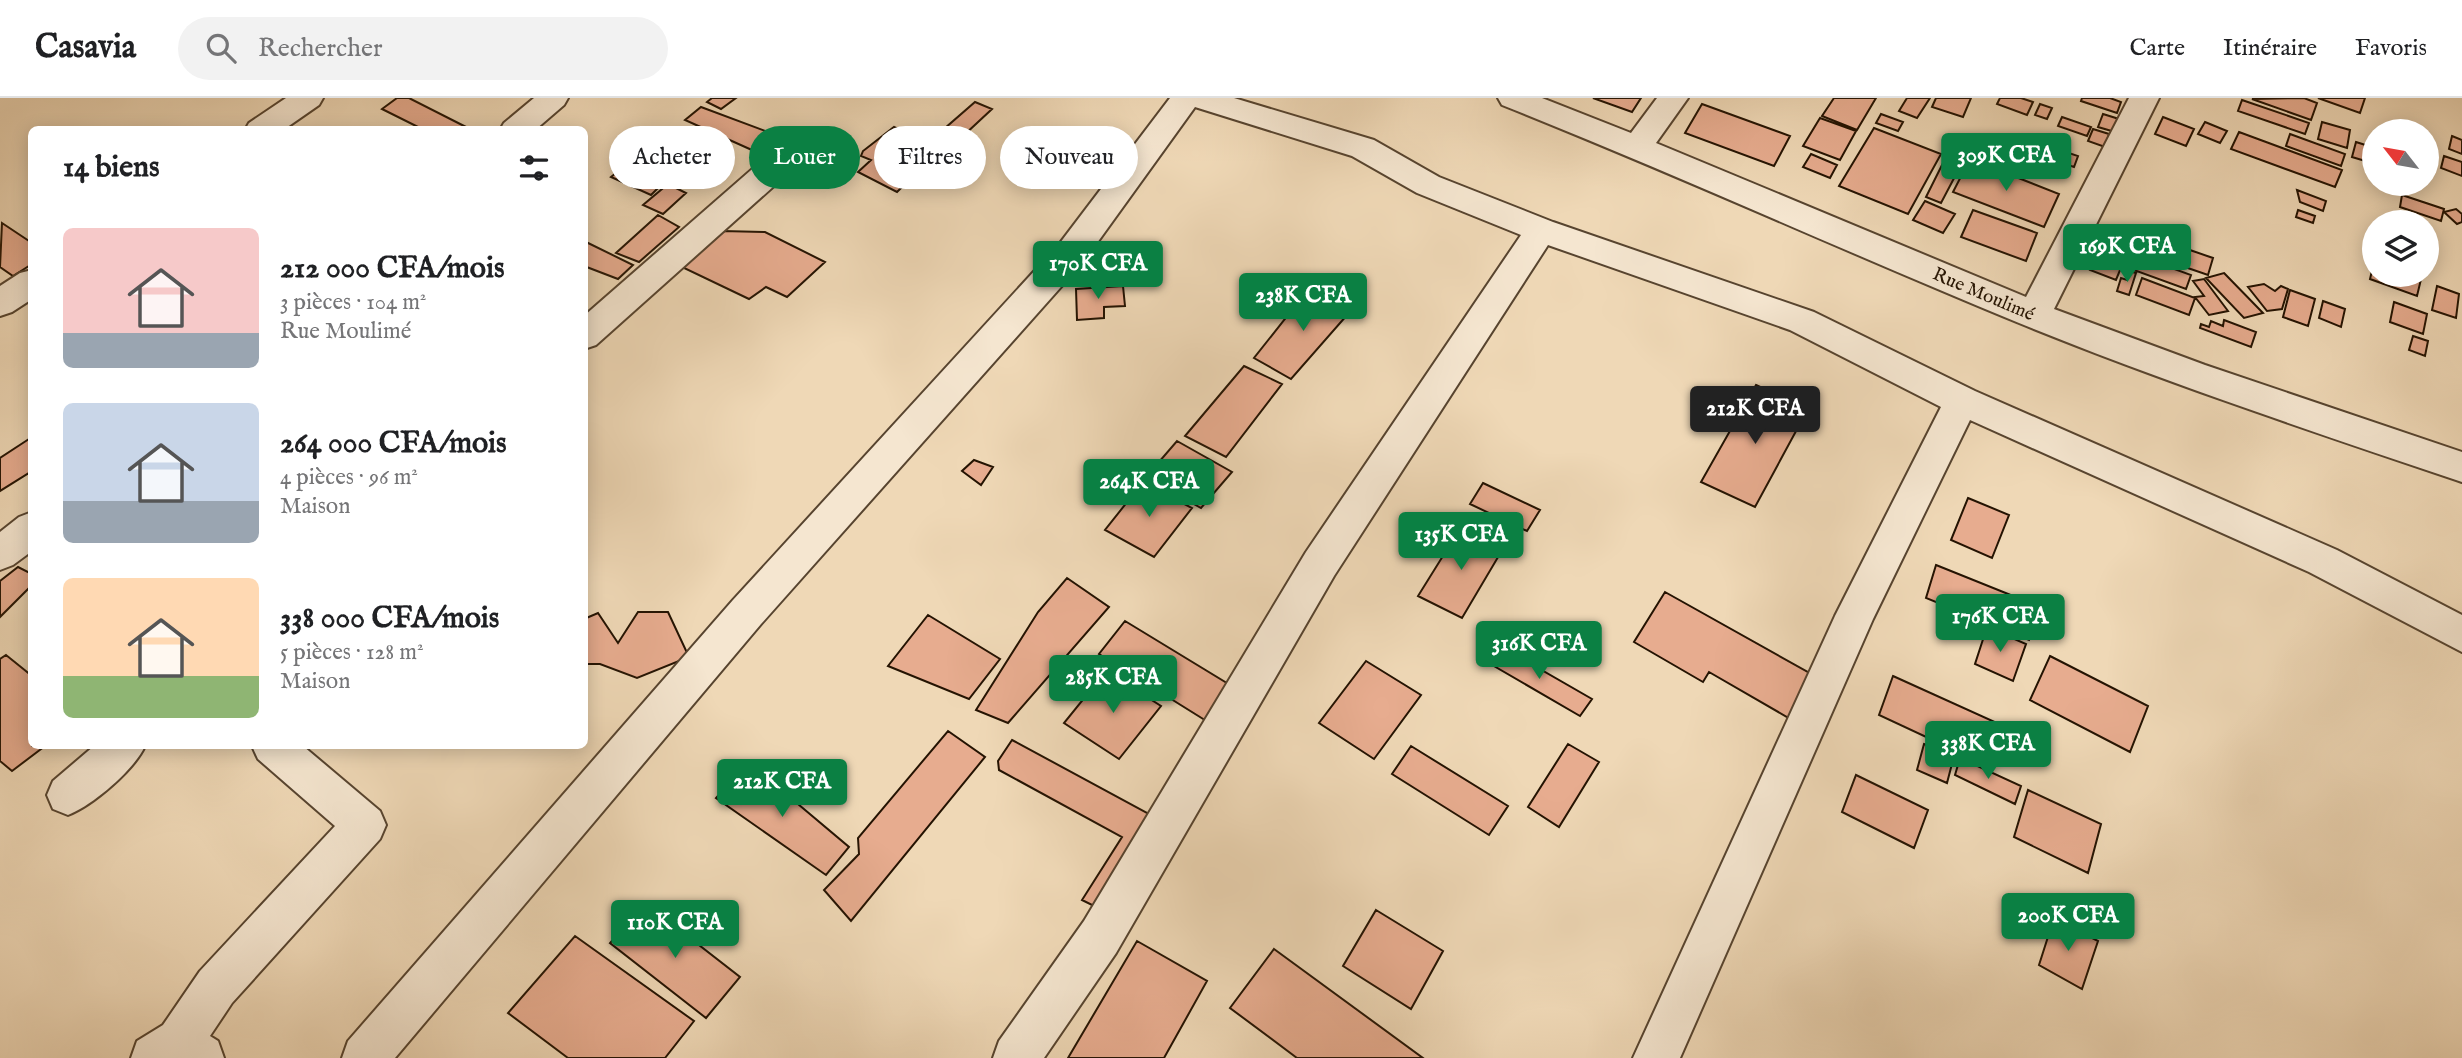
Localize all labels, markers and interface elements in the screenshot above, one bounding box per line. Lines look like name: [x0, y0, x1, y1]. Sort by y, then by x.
search box: [178, 17, 668, 80]
text: Casavia: [35, 27, 136, 69]
icon: search: [202, 29, 240, 67]
text: Rechercher: [258, 32, 382, 65]
text: Carte: [2129, 33, 2185, 64]
text: Itinéraire: [2223, 33, 2317, 64]
text: Favoris: [2355, 33, 2427, 64]
north arrow: [2362, 119, 2440, 196]
map controls: [2362, 119, 2439, 287]
chip: Acheter: [609, 126, 735, 189]
chip: Louer: [749, 126, 860, 189]
chip: Filtres: [874, 126, 986, 189]
chip: Nouveau: [1000, 126, 1138, 189]
pin: 309K CFA: [1934, 134, 2078, 193]
text: 309K CFA: [1957, 141, 2055, 170]
text: 14 biens: [63, 149, 160, 187]
icon: filters: [515, 149, 553, 187]
button: layers: [2362, 210, 2439, 287]
pin: 169K CFA: [2055, 225, 2199, 284]
text: 169K CFA: [2079, 232, 2175, 261]
pin: 170K CFA: [1026, 242, 1170, 301]
text: 170K CFA: [1049, 249, 1147, 278]
text: 212 000 CFA/mois: [280, 250, 505, 288]
icon: home: [119, 256, 203, 340]
street label: Rue Moulimé: [1929, 263, 2038, 327]
pin: 238K CFA: [1231, 274, 1375, 333]
text: 238K CFA: [1255, 281, 1351, 310]
text: 3 pièces · 104 m²: [280, 288, 426, 317]
text: Rue Moulimé: [280, 317, 411, 346]
pin: 212K CFA: [1683, 386, 1827, 446]
text: 212K CFA: [1706, 394, 1804, 423]
text: 264 000 CFA/mois: [280, 425, 507, 463]
icon: home: [119, 431, 203, 515]
pin: 264K CFA: [1077, 460, 1221, 519]
text: 4 pièces · 96 m²: [280, 463, 418, 492]
text: 264K CFA: [1099, 467, 1199, 496]
text: Maison: [280, 492, 350, 521]
pin: 135K CFA: [1389, 512, 1533, 572]
text: 135K CFA: [1414, 520, 1508, 549]
pin: 176K CFA: [1928, 594, 2072, 654]
text: 338 000 CFA/mois: [280, 600, 499, 638]
text: 176K CFA: [1952, 602, 2048, 631]
icon: home: [119, 606, 203, 690]
pin: 316K CFA: [1467, 622, 1611, 681]
text: 316K CFA: [1492, 629, 1586, 658]
text: 5 pièces · 128 m²: [280, 638, 424, 667]
pin: 285K CFA: [1041, 656, 1185, 715]
text: 285K CFA: [1065, 663, 1161, 692]
text: Maison: [280, 667, 350, 696]
pin: 338K CFA: [1916, 722, 2060, 781]
text: 338K CFA: [1941, 729, 2035, 758]
pin: 212K CFA: [710, 760, 854, 819]
text: 212K CFA: [733, 767, 831, 796]
pin: 200K CFA: [1996, 894, 2140, 953]
pin: 110K CFA: [603, 900, 747, 960]
text: 200K CFA: [2017, 901, 2119, 930]
text: 110K CFA: [627, 908, 723, 937]

